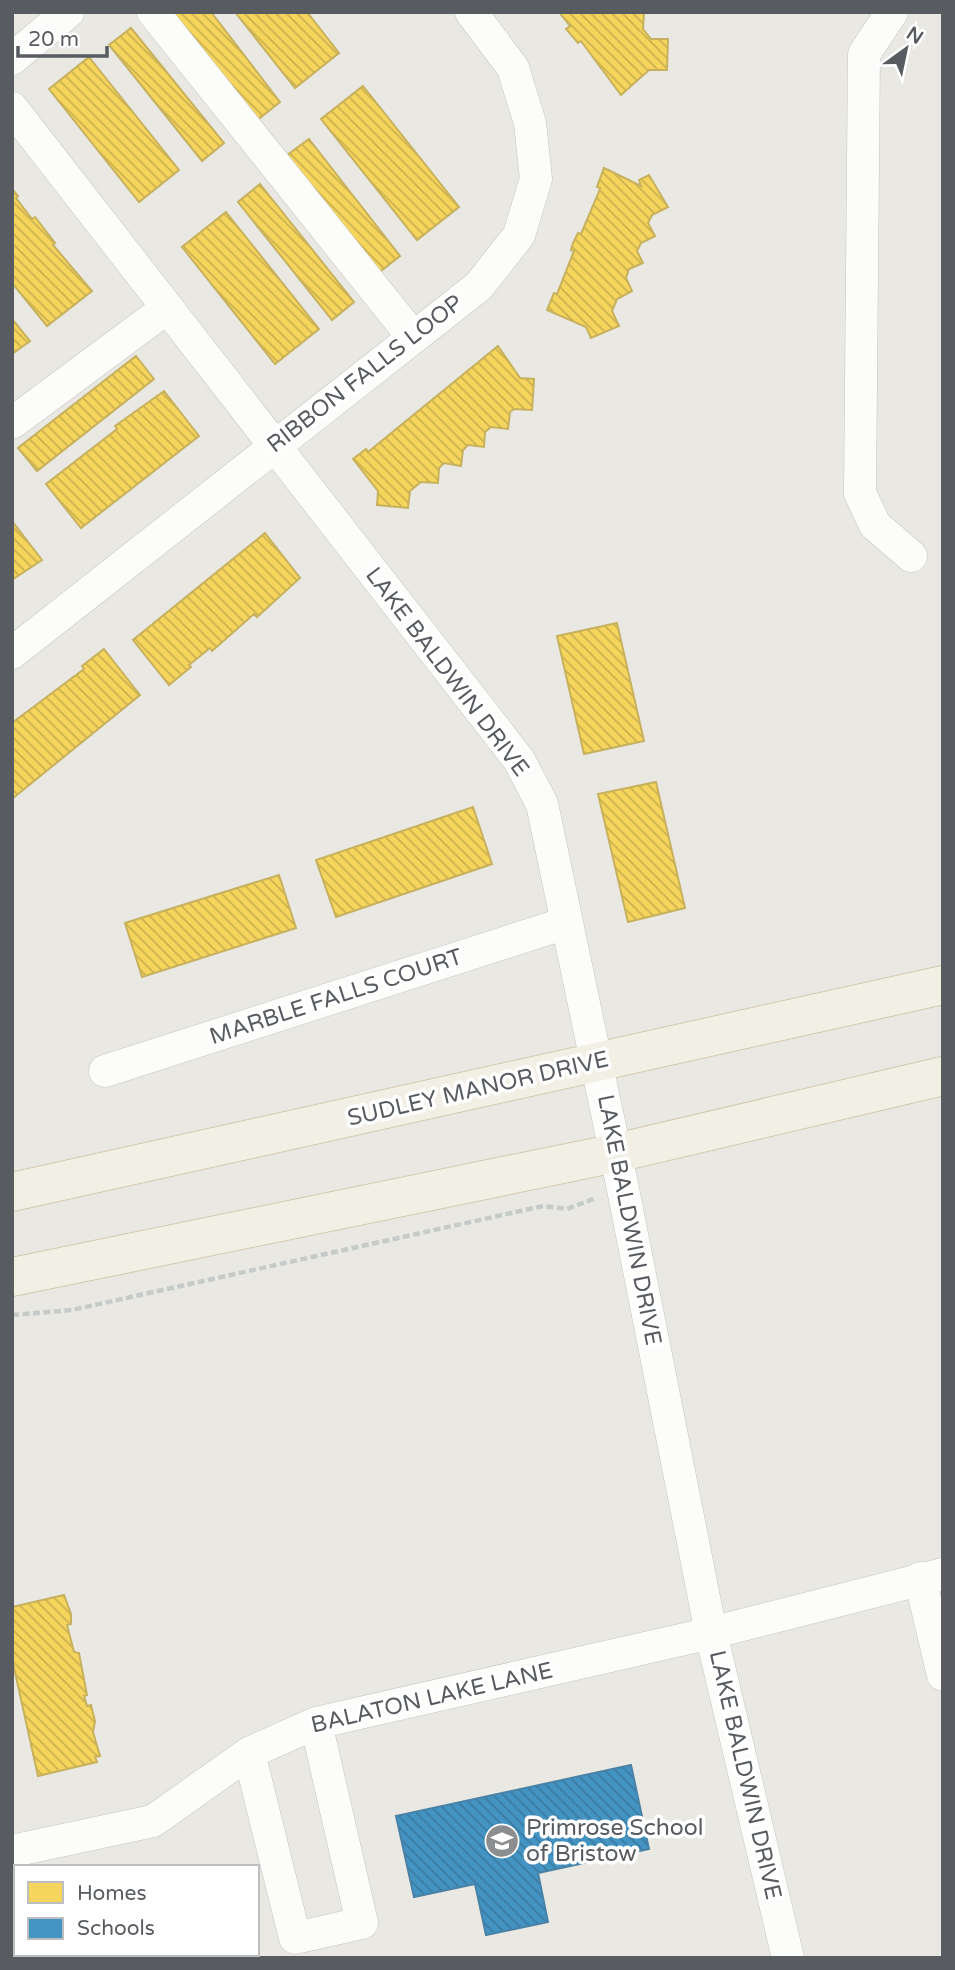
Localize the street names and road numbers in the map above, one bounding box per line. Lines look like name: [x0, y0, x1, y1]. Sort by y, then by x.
street label: RIBBON FALLS LOOP: [262, 289, 468, 459]
street label: LAKE BALDWIN DRIVE: [359, 562, 535, 782]
street label: MARBLE FALLS COURT: [206, 943, 466, 1051]
street label: SUDLEY MANOR DRIVE: [345, 1045, 611, 1133]
street label: LAKE BALDWIN DRIVE: [591, 1092, 667, 1348]
street label: LAKE BALDWIN DRIVE: [703, 1648, 787, 1902]
street label: BALATON LAKE LANE: [308, 1657, 556, 1739]

